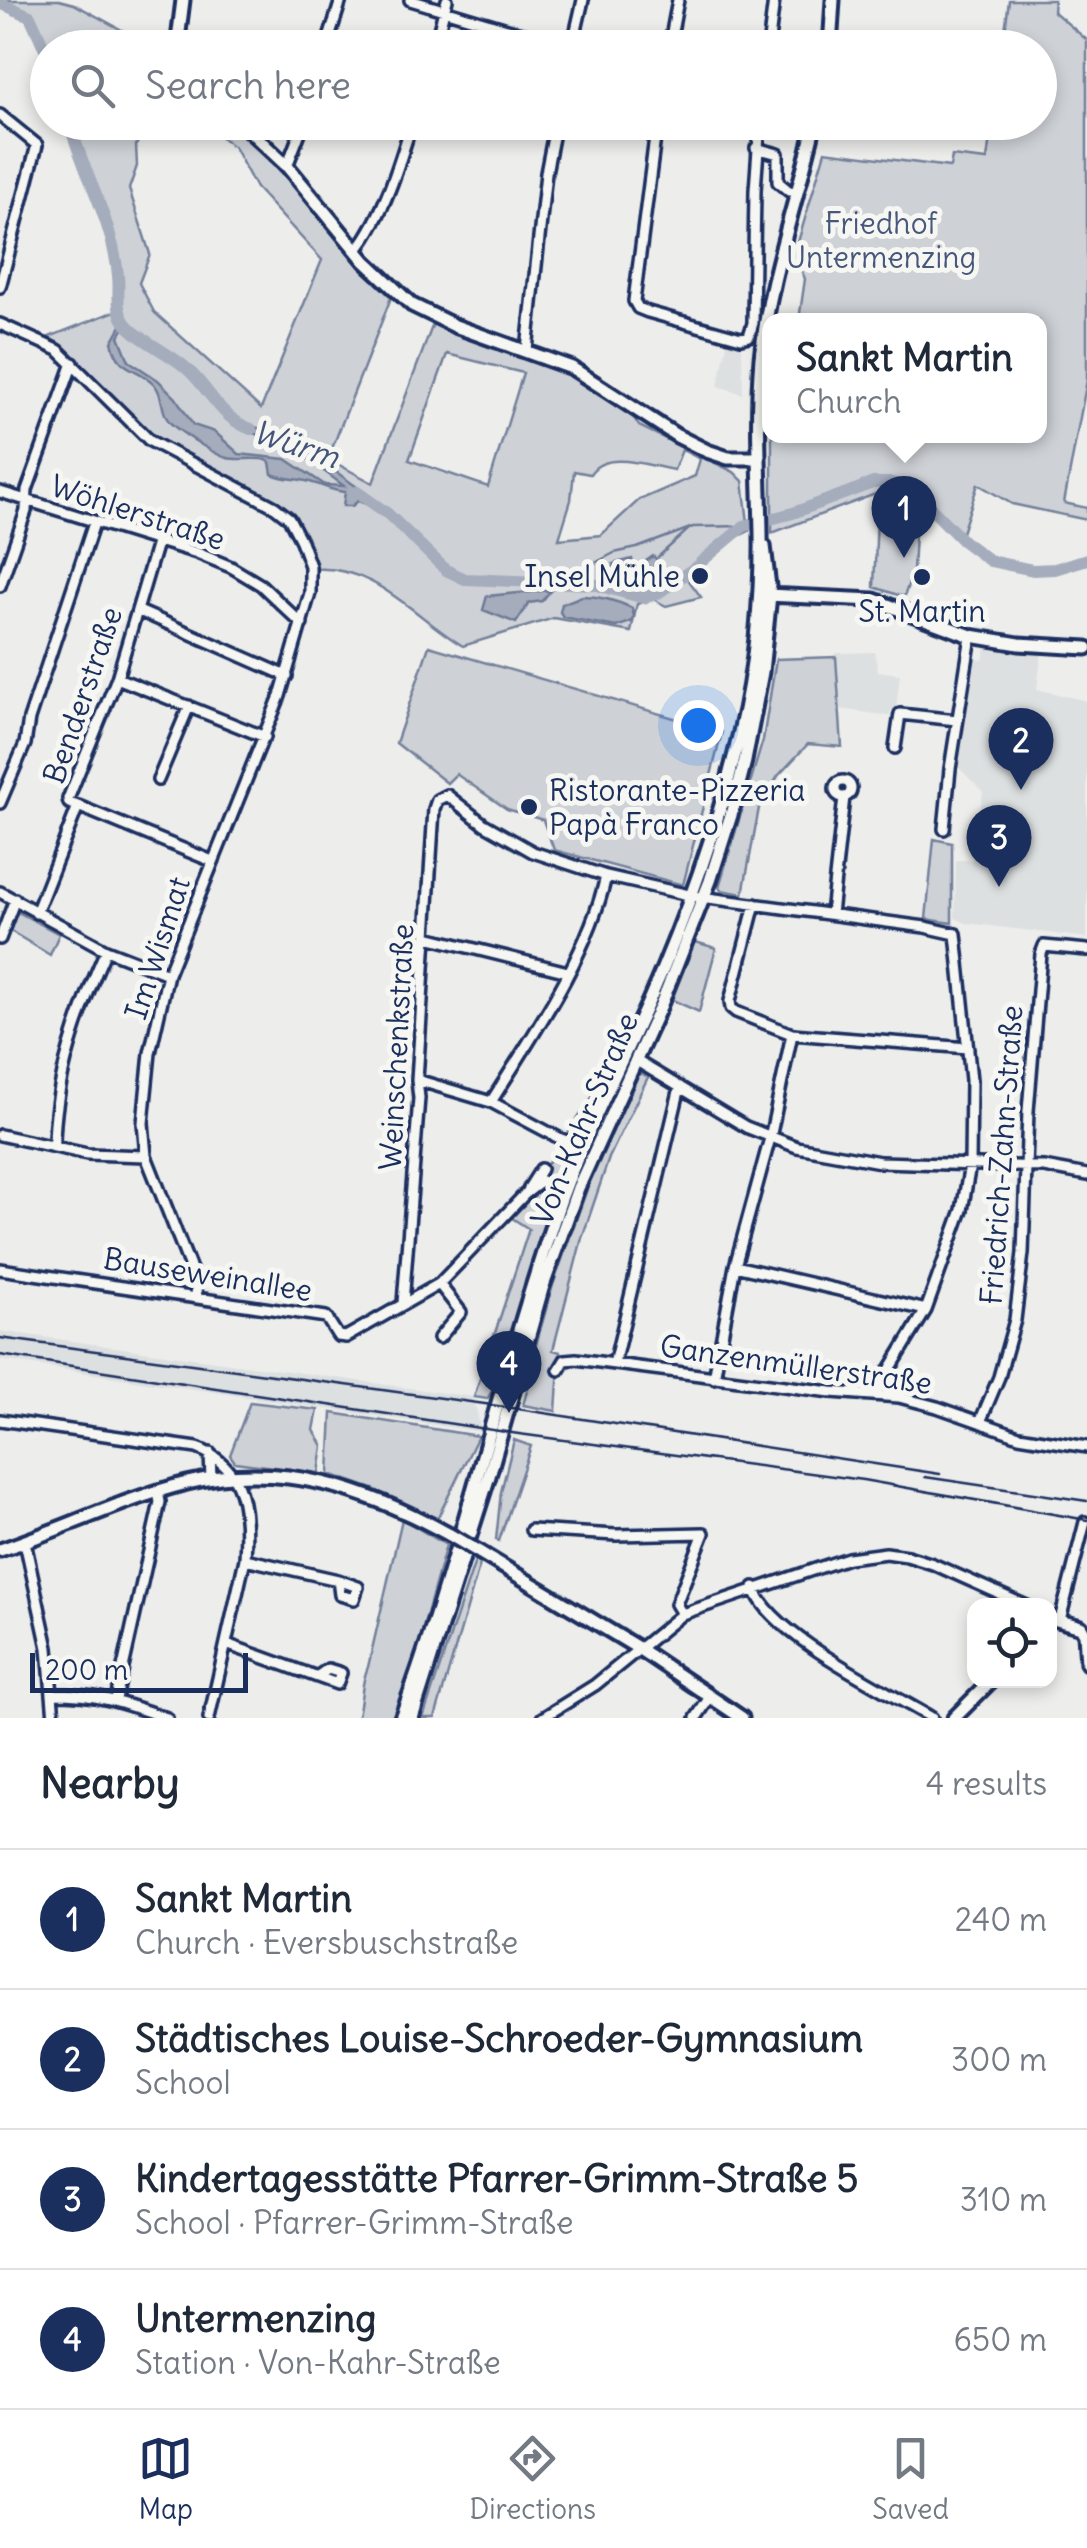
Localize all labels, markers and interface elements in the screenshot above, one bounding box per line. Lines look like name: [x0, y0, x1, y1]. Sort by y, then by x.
search box: [30, 30, 1057, 140]
icon: search: [65, 58, 120, 113]
text: Search here: [145, 62, 351, 109]
park label: Friedhof Untermenzing: [786, 204, 976, 276]
popup: [762, 313, 1047, 443]
text: Sankt Martin: [796, 334, 1013, 381]
text: Church: [796, 381, 902, 422]
water label: Würm: [248, 411, 345, 477]
street label: Wöhlerstraße: [46, 466, 230, 558]
pin: 1: [872, 476, 936, 558]
place label: Insel Mühle: [524, 557, 680, 595]
marker: Insel Mühle: [689, 565, 711, 587]
marker: St. Martin: [911, 566, 933, 588]
place label: St. Martin: [858, 592, 986, 630]
street label: Benderstraße: [34, 602, 130, 788]
your location: [673, 700, 724, 751]
pin: 2: [988, 708, 1054, 790]
place label: Ristorante-Pizzeria Papà Franco: [549, 771, 806, 843]
marker: Ristorante-Pizzeria Papà Franco: [518, 796, 540, 818]
pin: 3: [966, 804, 1032, 887]
street label: Im Wismat: [116, 872, 198, 1024]
street label: Weinschenkstraße: [371, 923, 421, 1171]
street label: Friedrich-Zahn-Straße: [972, 1004, 1030, 1306]
street label: Von-Kahr-Straße: [522, 1007, 646, 1231]
street label: Bauseweinallee: [101, 1239, 315, 1309]
street label: Ganzenmüllerstraße: [658, 1326, 934, 1402]
pin: 4: [476, 1330, 542, 1413]
map controls: [967, 1598, 1057, 1688]
button: locate: [967, 1598, 1057, 1688]
scale bar: [30, 1648, 248, 1692]
text: 200 m: [45, 1652, 128, 1688]
text: Nearby: [40, 1757, 179, 1809]
text: 4 results: [926, 1763, 1047, 1804]
text: Sankt Martin: [135, 1875, 352, 1922]
text: 1: [66, 1899, 79, 1940]
text: 240 m: [955, 1899, 1047, 1940]
text: Church · Eversbuschstraße: [135, 1922, 518, 1963]
text: Städtisches Louise-Schroeder-Gymnasium: [135, 2015, 863, 2062]
text: 2: [64, 2039, 81, 2080]
text: 300 m: [951, 2039, 1047, 2080]
text: School: [135, 2062, 231, 2103]
text: Kindertagesstätte Pfarrer-Grimm-Straße 5: [135, 2155, 858, 2202]
text: 3: [63, 2179, 82, 2220]
text: 310 m: [960, 2179, 1047, 2220]
text: School · Pfarrer-Grimm-Straße: [135, 2202, 573, 2243]
text: Untermenzing: [135, 2295, 376, 2342]
text: 4: [63, 2319, 82, 2360]
text: 650 m: [953, 2319, 1047, 2360]
text: Station · Von-Kahr-Straße: [135, 2342, 501, 2383]
tab: Map: [138, 2431, 193, 2527]
tab: Directions: [469, 2431, 596, 2527]
tab: Saved: [872, 2431, 949, 2527]

